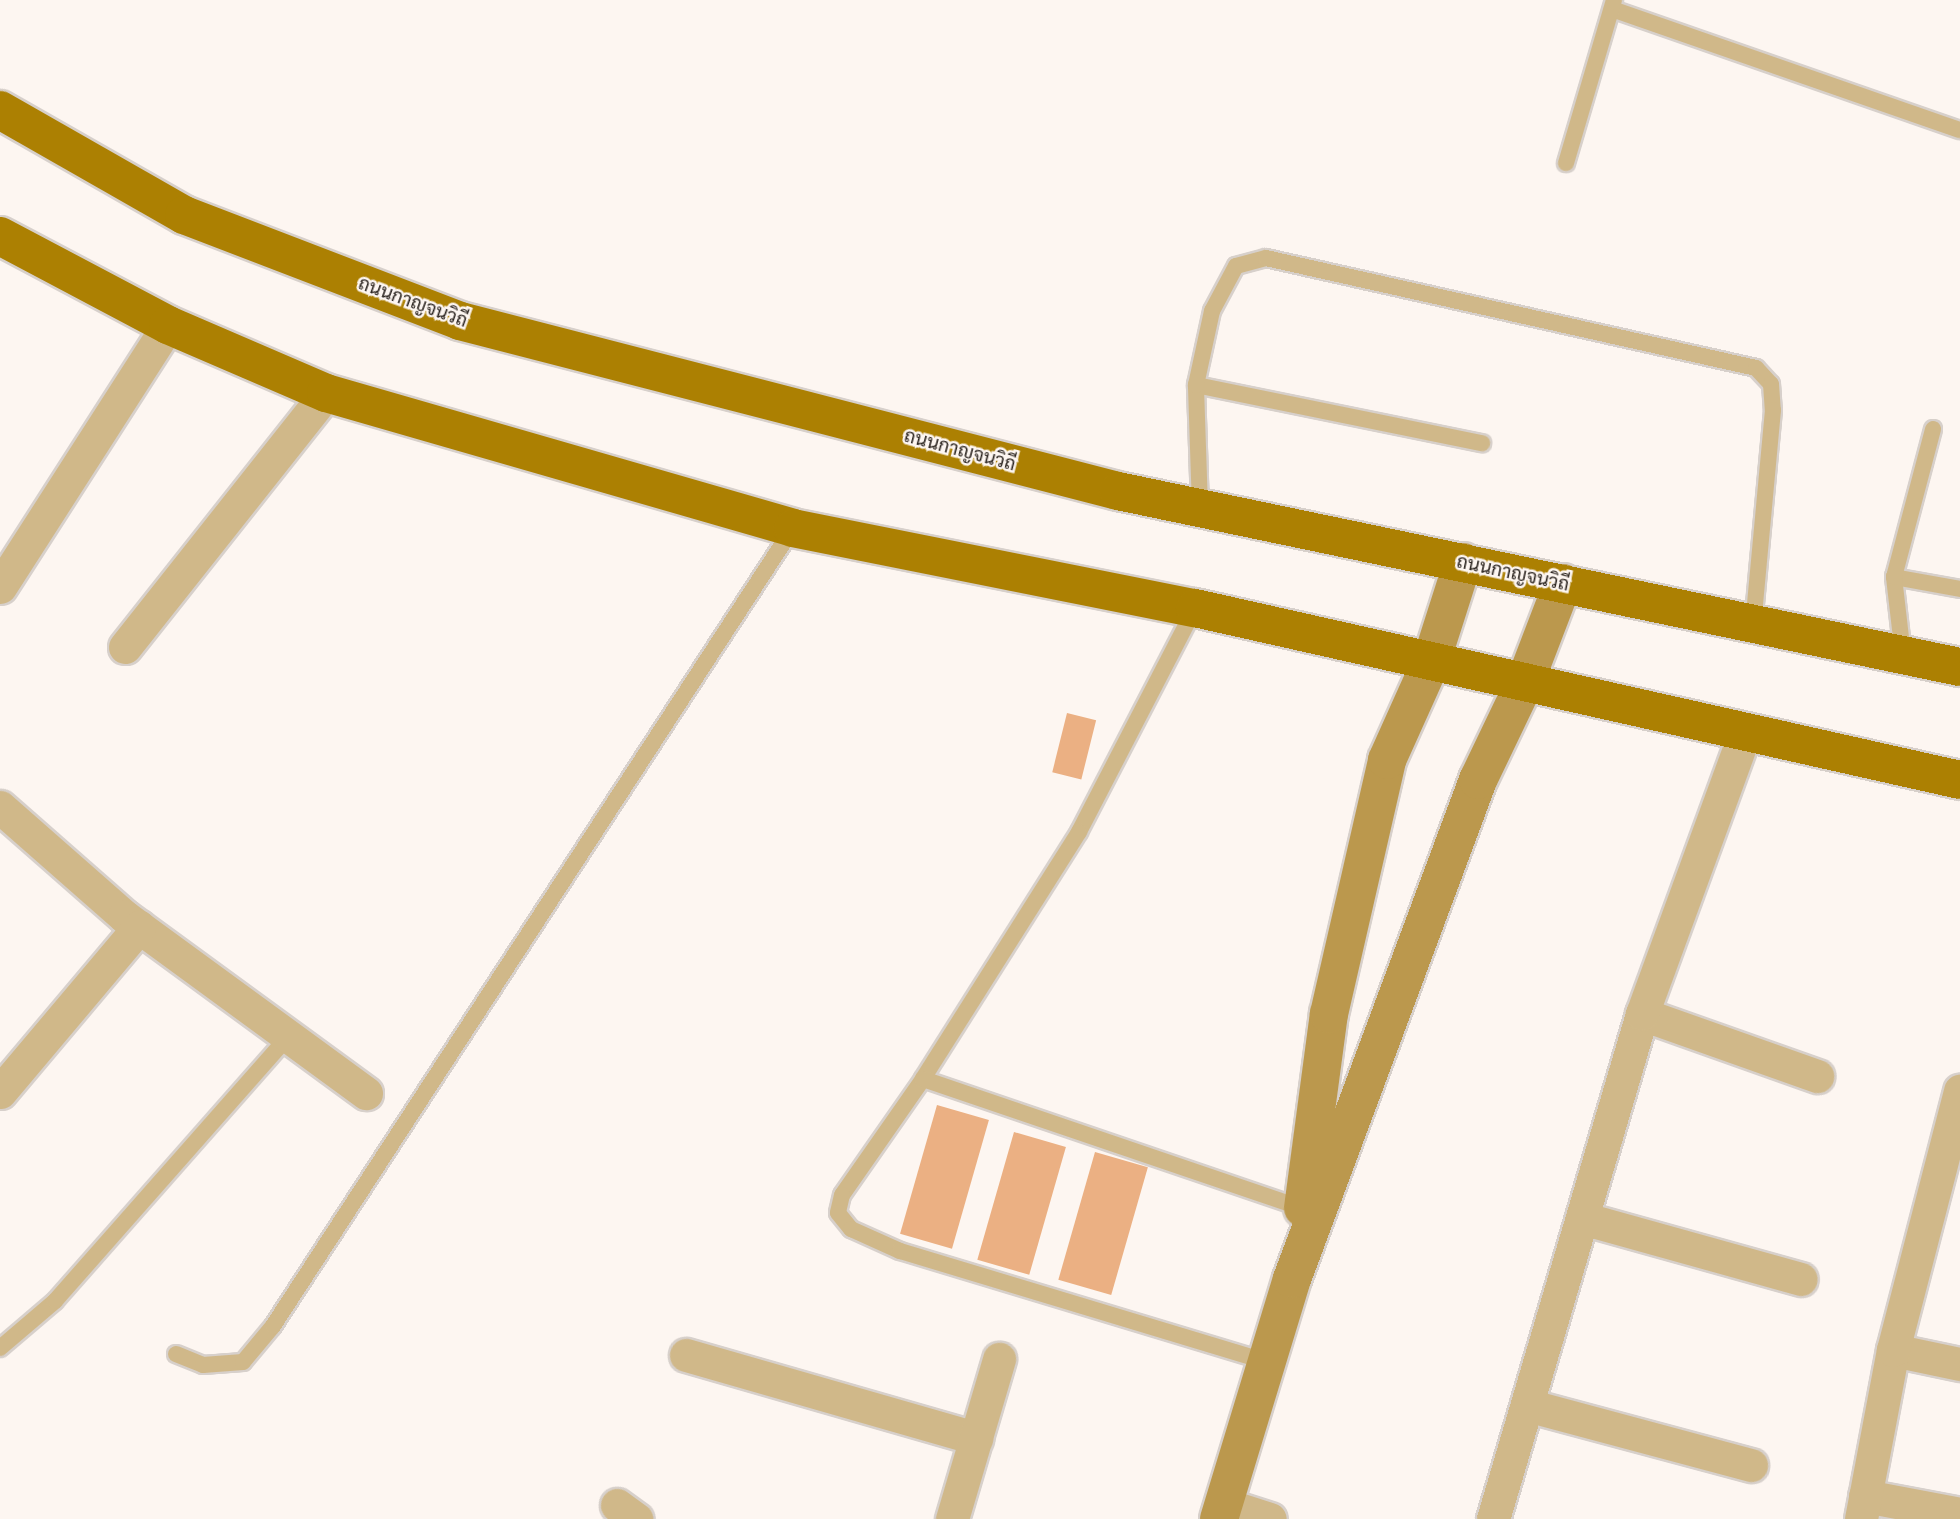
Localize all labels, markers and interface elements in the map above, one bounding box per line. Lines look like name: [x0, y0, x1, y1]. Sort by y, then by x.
street label: ถนนกาญจนวิถี: [355, 272, 471, 332]
street label: ถนนกาญจนวิถี: [902, 424, 1018, 476]
street label: ถนนกาญจนวิถี: [1455, 550, 1571, 596]

